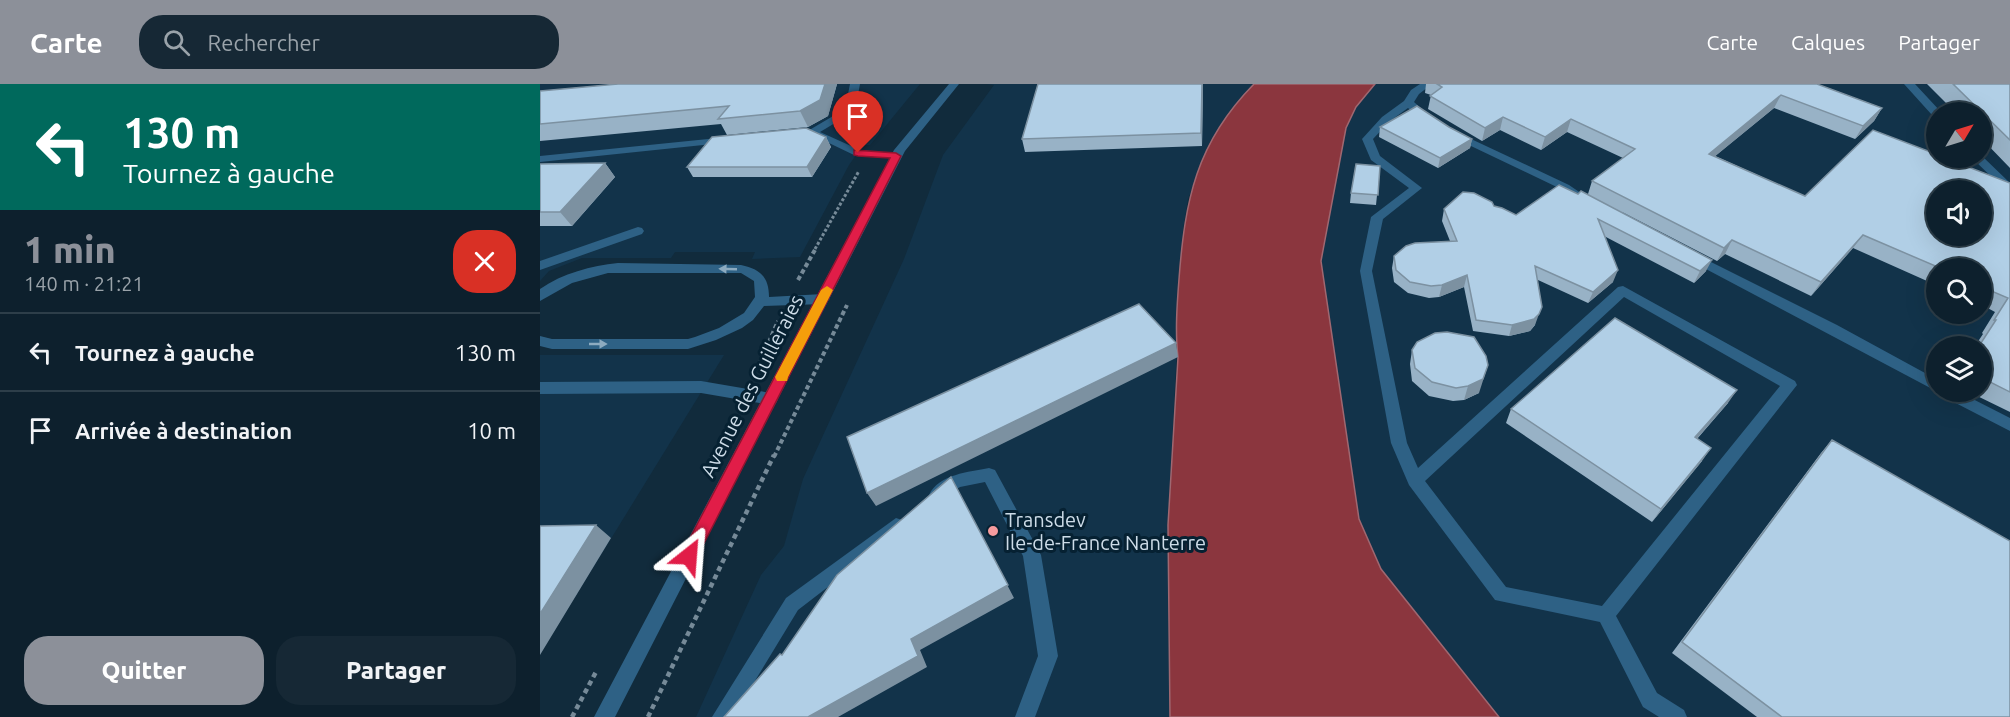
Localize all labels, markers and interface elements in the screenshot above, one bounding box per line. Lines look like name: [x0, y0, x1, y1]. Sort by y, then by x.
search box: [139, 15, 559, 69]
icon: search: [160, 26, 193, 59]
text: Carte: [30, 27, 103, 58]
text: Rechercher: [208, 30, 320, 55]
text: Carte: [1707, 30, 1758, 54]
text: Calques: [1791, 30, 1865, 54]
text: Partager: [1898, 30, 1980, 54]
pin: [832, 91, 883, 153]
icon: arrive: [841, 100, 874, 133]
north arrow: [1926, 102, 1992, 168]
map controls: [1926, 102, 1992, 402]
icon: left: [24, 108, 102, 186]
text: 130 m: [123, 109, 240, 156]
text: Tournez à gauche: [123, 158, 335, 188]
button: sound: [1926, 180, 1992, 246]
text: 1 min: [24, 229, 116, 270]
button: close: [453, 230, 516, 293]
button: search: [1926, 258, 1992, 324]
one-way arrow: [718, 264, 737, 273]
text: 140 m · 21:21: [24, 272, 144, 295]
street label: Avenue des Guilleraies: [696, 291, 808, 481]
icon: left: [24, 336, 57, 369]
button: layers: [1926, 336, 1992, 402]
one-way arrow: [589, 339, 608, 349]
text: Tournez à gauche: [75, 340, 255, 365]
text: 130 m: [455, 340, 516, 365]
icon: arrive: [24, 414, 57, 447]
text: Arrivée à destination: [75, 418, 292, 443]
text: 10 m: [467, 418, 516, 443]
place label: Transdev Ile-de-France Nanterre: [1005, 508, 1206, 554]
position arrow: [657, 524, 721, 588]
marker: Transdev Ile-de-France Nanterre: [986, 524, 1000, 538]
button: Quitter: [24, 636, 264, 705]
button: Partager: [276, 636, 516, 705]

